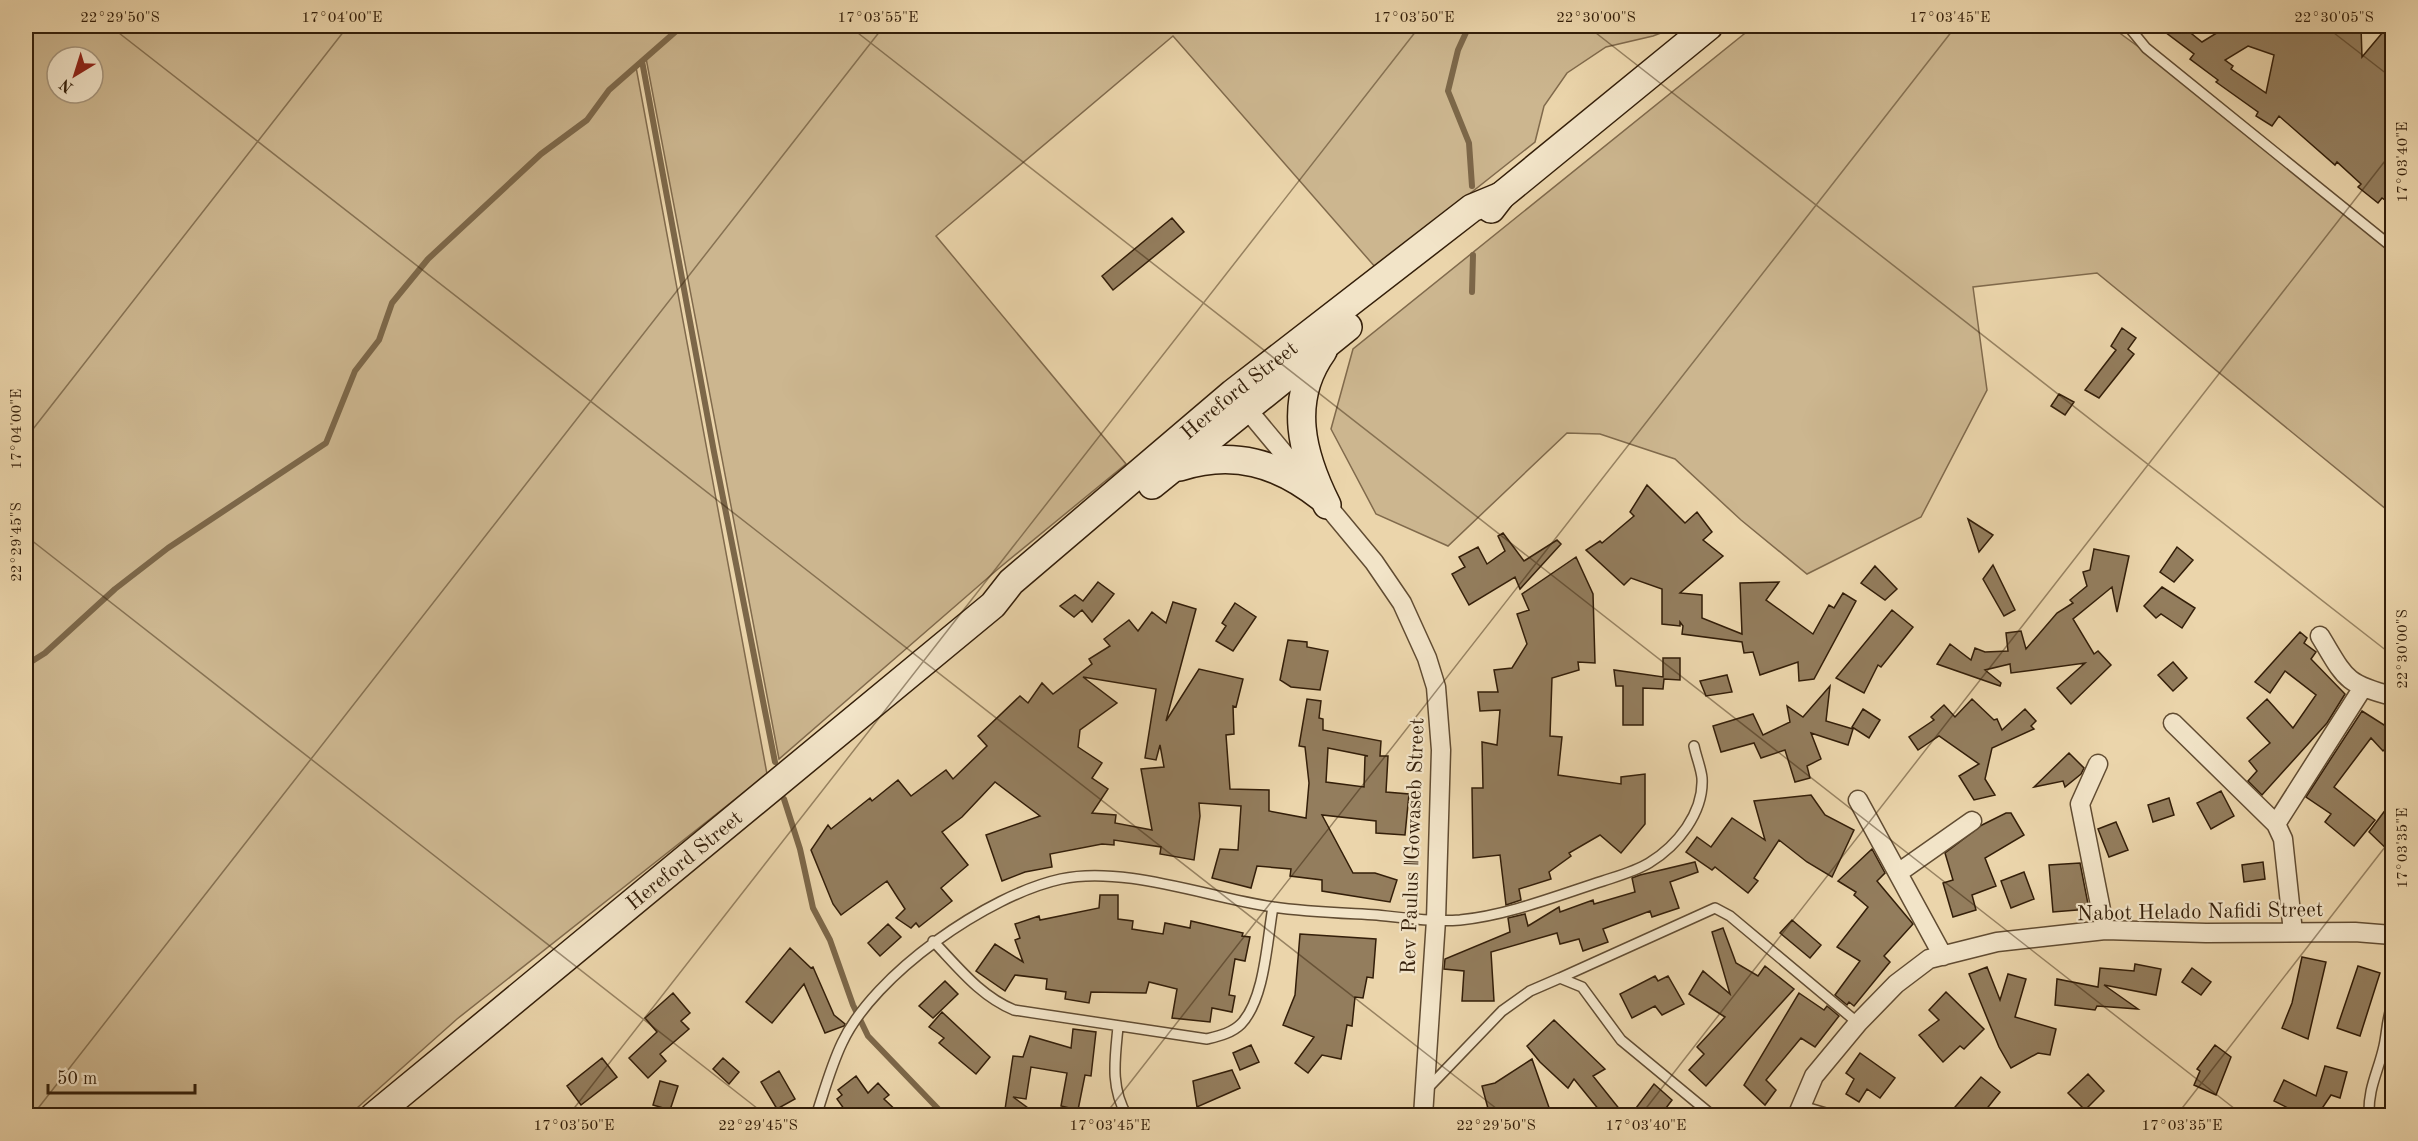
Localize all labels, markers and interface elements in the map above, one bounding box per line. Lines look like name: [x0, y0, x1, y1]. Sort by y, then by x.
text: 22°29'50"S: [80, 11, 160, 26]
text: 17°04'00"E: [302, 11, 382, 26]
text: 17°03'55"E: [838, 11, 918, 26]
text: 17°03'50"E: [1374, 11, 1454, 26]
text: 22°30'00"S: [1556, 11, 1636, 26]
text: 17°03'45"E: [1910, 11, 1990, 26]
text: 22°30'05"S: [2294, 11, 2374, 26]
north arrow: [45, 45, 105, 105]
text: N: [57, 75, 77, 95]
text: 17°03'40"E: [2396, 122, 2411, 202]
street label: Hereford Street: [1178, 338, 1302, 444]
text: 17°04'00"E: [10, 389, 25, 469]
text: 22°29'45"S: [10, 502, 25, 582]
text: 22°30'00"S: [2396, 609, 2411, 689]
street label: Rev Paulus ǁGowaseb Street: [1399, 717, 1428, 975]
street label: Hereford Street: [623, 808, 747, 915]
text: 17°03'35"E: [2396, 808, 2411, 888]
street label: Nabot Helado Nafidi Street: [2077, 900, 2323, 925]
scale bar: [48, 1057, 195, 1095]
text: 50 m: [57, 1070, 97, 1088]
text: 17°03'50"E: [534, 1119, 614, 1134]
text: 22°29'45"S: [718, 1119, 798, 1134]
text: 17°03'45"E: [1070, 1119, 1150, 1134]
text: 22°29'50"S: [1456, 1119, 1536, 1134]
text: 17°03'40"E: [1606, 1119, 1686, 1134]
text: 17°03'35"E: [2142, 1119, 2222, 1134]

